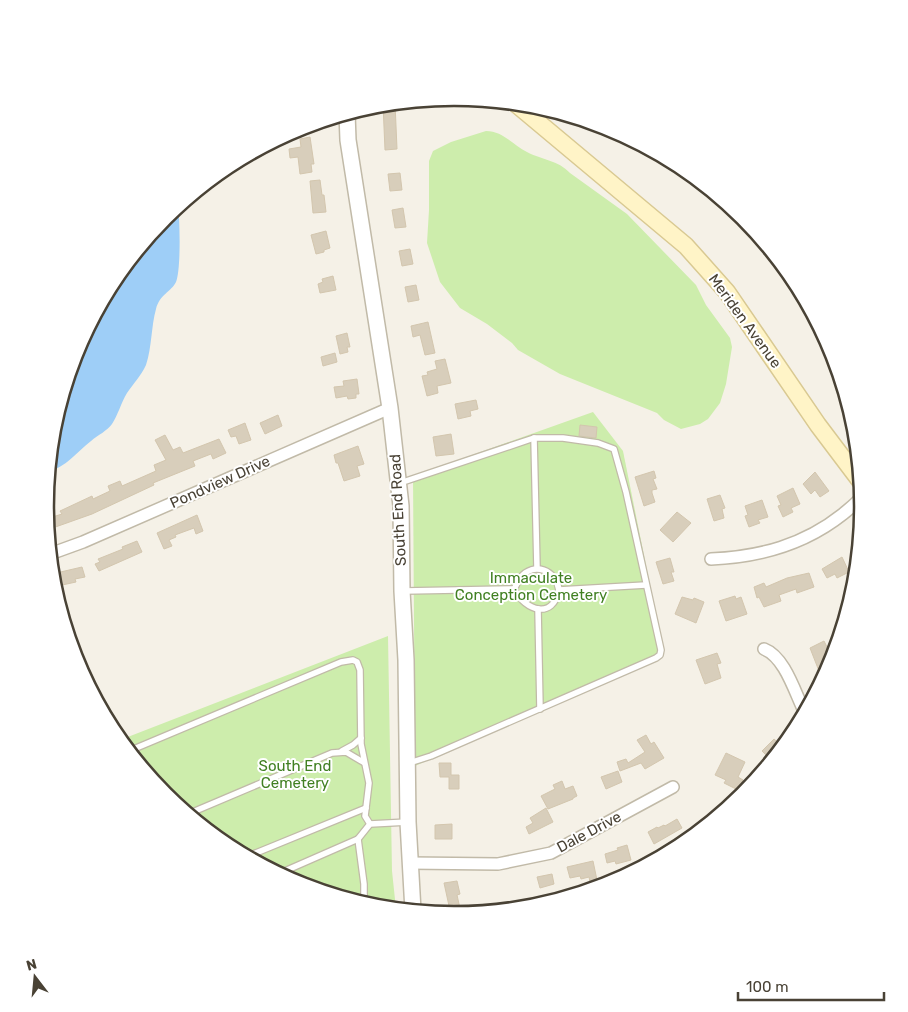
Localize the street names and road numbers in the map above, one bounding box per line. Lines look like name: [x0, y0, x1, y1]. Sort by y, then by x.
street label: Meriden Avenue: [705, 270, 785, 372]
street label: Pondview Drive: [167, 452, 273, 512]
street label: South End Road: [386, 454, 410, 566]
street label: Dale Drive: [554, 808, 624, 856]

